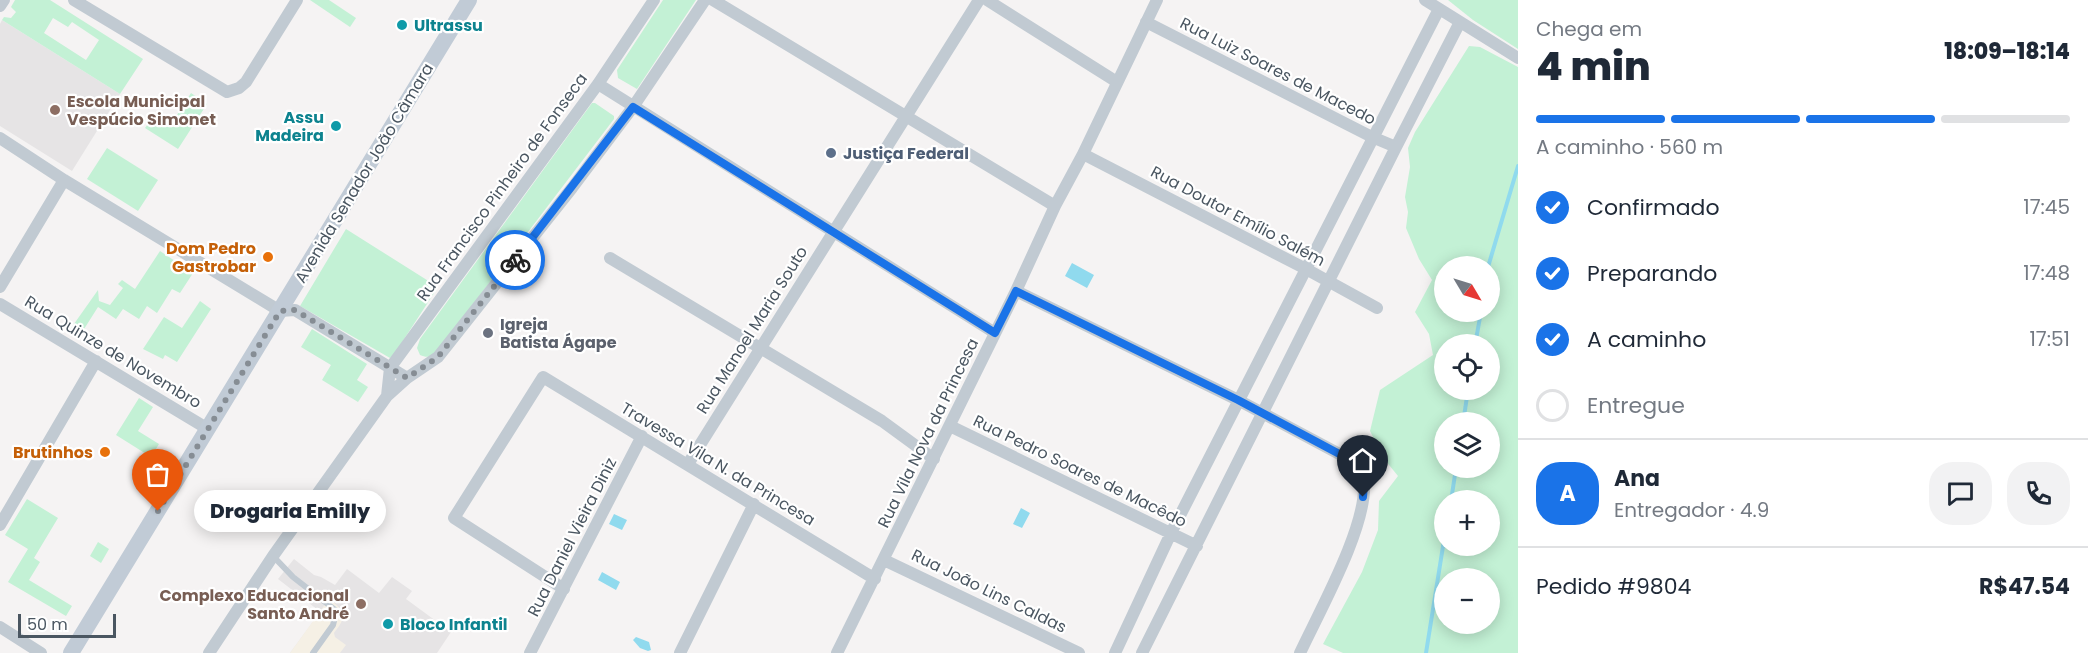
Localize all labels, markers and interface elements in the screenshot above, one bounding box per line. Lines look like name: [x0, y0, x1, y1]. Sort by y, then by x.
street label: Rua Luiz Soares de Macedo: [1176, 12, 1380, 130]
place label: Ultrassu: [414, 14, 483, 37]
text: Chega em: [1536, 15, 1642, 43]
marker: Ultrassu: [395, 18, 409, 32]
text: 18:09–18:14: [1944, 36, 2070, 67]
text: 4 min: [1536, 39, 1651, 94]
street label: Avenida Senador João Câmara: [289, 59, 439, 287]
street label: Rua Francisco Pinheiro de Fonseca: [411, 68, 593, 306]
place label: Escola Municipal Vespúcio Simonet: [67, 90, 216, 131]
marker: Escola Municipal Vespúcio Simonet: [48, 103, 62, 117]
place label: Assu Madeira: [255, 106, 324, 147]
marker: Assu Madeira: [329, 119, 343, 133]
text: A caminho · 560 m: [1536, 133, 1723, 161]
place label: Justiça Federal: [843, 142, 969, 165]
marker: Justiça Federal: [824, 146, 838, 160]
street label: Rua Doutor Emílio Salém: [1147, 160, 1329, 272]
icon: check: [1536, 191, 1569, 224]
text: Confirmado: [1587, 192, 1720, 223]
text: 17:45: [2023, 193, 2070, 221]
courier: [485, 230, 545, 290]
place label: Dom Pedro Gastrobar: [166, 237, 256, 278]
street label: Rua Manoel Maria Souto: [691, 242, 813, 418]
icon: bike: [499, 244, 532, 277]
marker: Dom Pedro Gastrobar: [261, 250, 275, 264]
north arrow: [1434, 256, 1500, 322]
map controls: [1434, 256, 1500, 634]
icon: check: [1536, 257, 1569, 290]
text: Preparando: [1587, 258, 1717, 289]
text: 17:48: [2023, 259, 2070, 287]
street label: Rua Quinze de Novembro: [20, 290, 206, 414]
place label: Igreja Batista Ágape: [500, 313, 617, 354]
icon: check: [1536, 323, 1569, 356]
text: A caminho: [1587, 324, 1706, 355]
text: 17:51: [2029, 325, 2070, 353]
marker: Igreja Batista Ágape: [481, 326, 495, 340]
street label: Rua Vila Nova da Princesa: [872, 334, 984, 532]
button: locate: [1434, 334, 1500, 400]
text: Entregue: [1587, 390, 1685, 421]
street label: Travessa Vila N. da Princesa: [617, 397, 819, 531]
street label: Rua Pedro Soares de Macêdo: [969, 409, 1191, 533]
button: layers: [1434, 412, 1500, 478]
pin: [1337, 435, 1388, 497]
place label: Brutinhos: [13, 441, 93, 464]
icon: home: [1346, 444, 1379, 477]
marker: Brutinhos: [98, 445, 112, 459]
pin: [132, 449, 183, 511]
street label: Rua Daniel Vieira Diniz: [522, 453, 622, 621]
icon: bag: [141, 458, 174, 491]
button: chat: [1929, 462, 1992, 525]
button: phone: [2007, 462, 2070, 525]
text: Ana: [1614, 463, 1660, 494]
text: A: [1559, 478, 1576, 509]
callout: Drogaria Emilly: [194, 490, 386, 532]
button: +: [1434, 490, 1500, 556]
text: Entregador · 4.9: [1614, 496, 1769, 524]
text: Drogaria Emilly: [210, 497, 370, 525]
street label: Rua João Lins Caldas: [908, 543, 1070, 639]
button: −: [1434, 568, 1500, 634]
text: Pedido #9804: [1536, 571, 1691, 602]
text: R$47.54: [1979, 571, 2070, 602]
place label: Complexo Educacional Santo André: [159, 584, 349, 625]
marker: Complexo Educacional Santo André: [354, 597, 368, 611]
scale bar: [18, 611, 116, 638]
text: 50 m: [27, 613, 68, 636]
place label: Bloco Infantil: [400, 613, 508, 636]
marker: Bloco Infantil: [381, 617, 395, 631]

